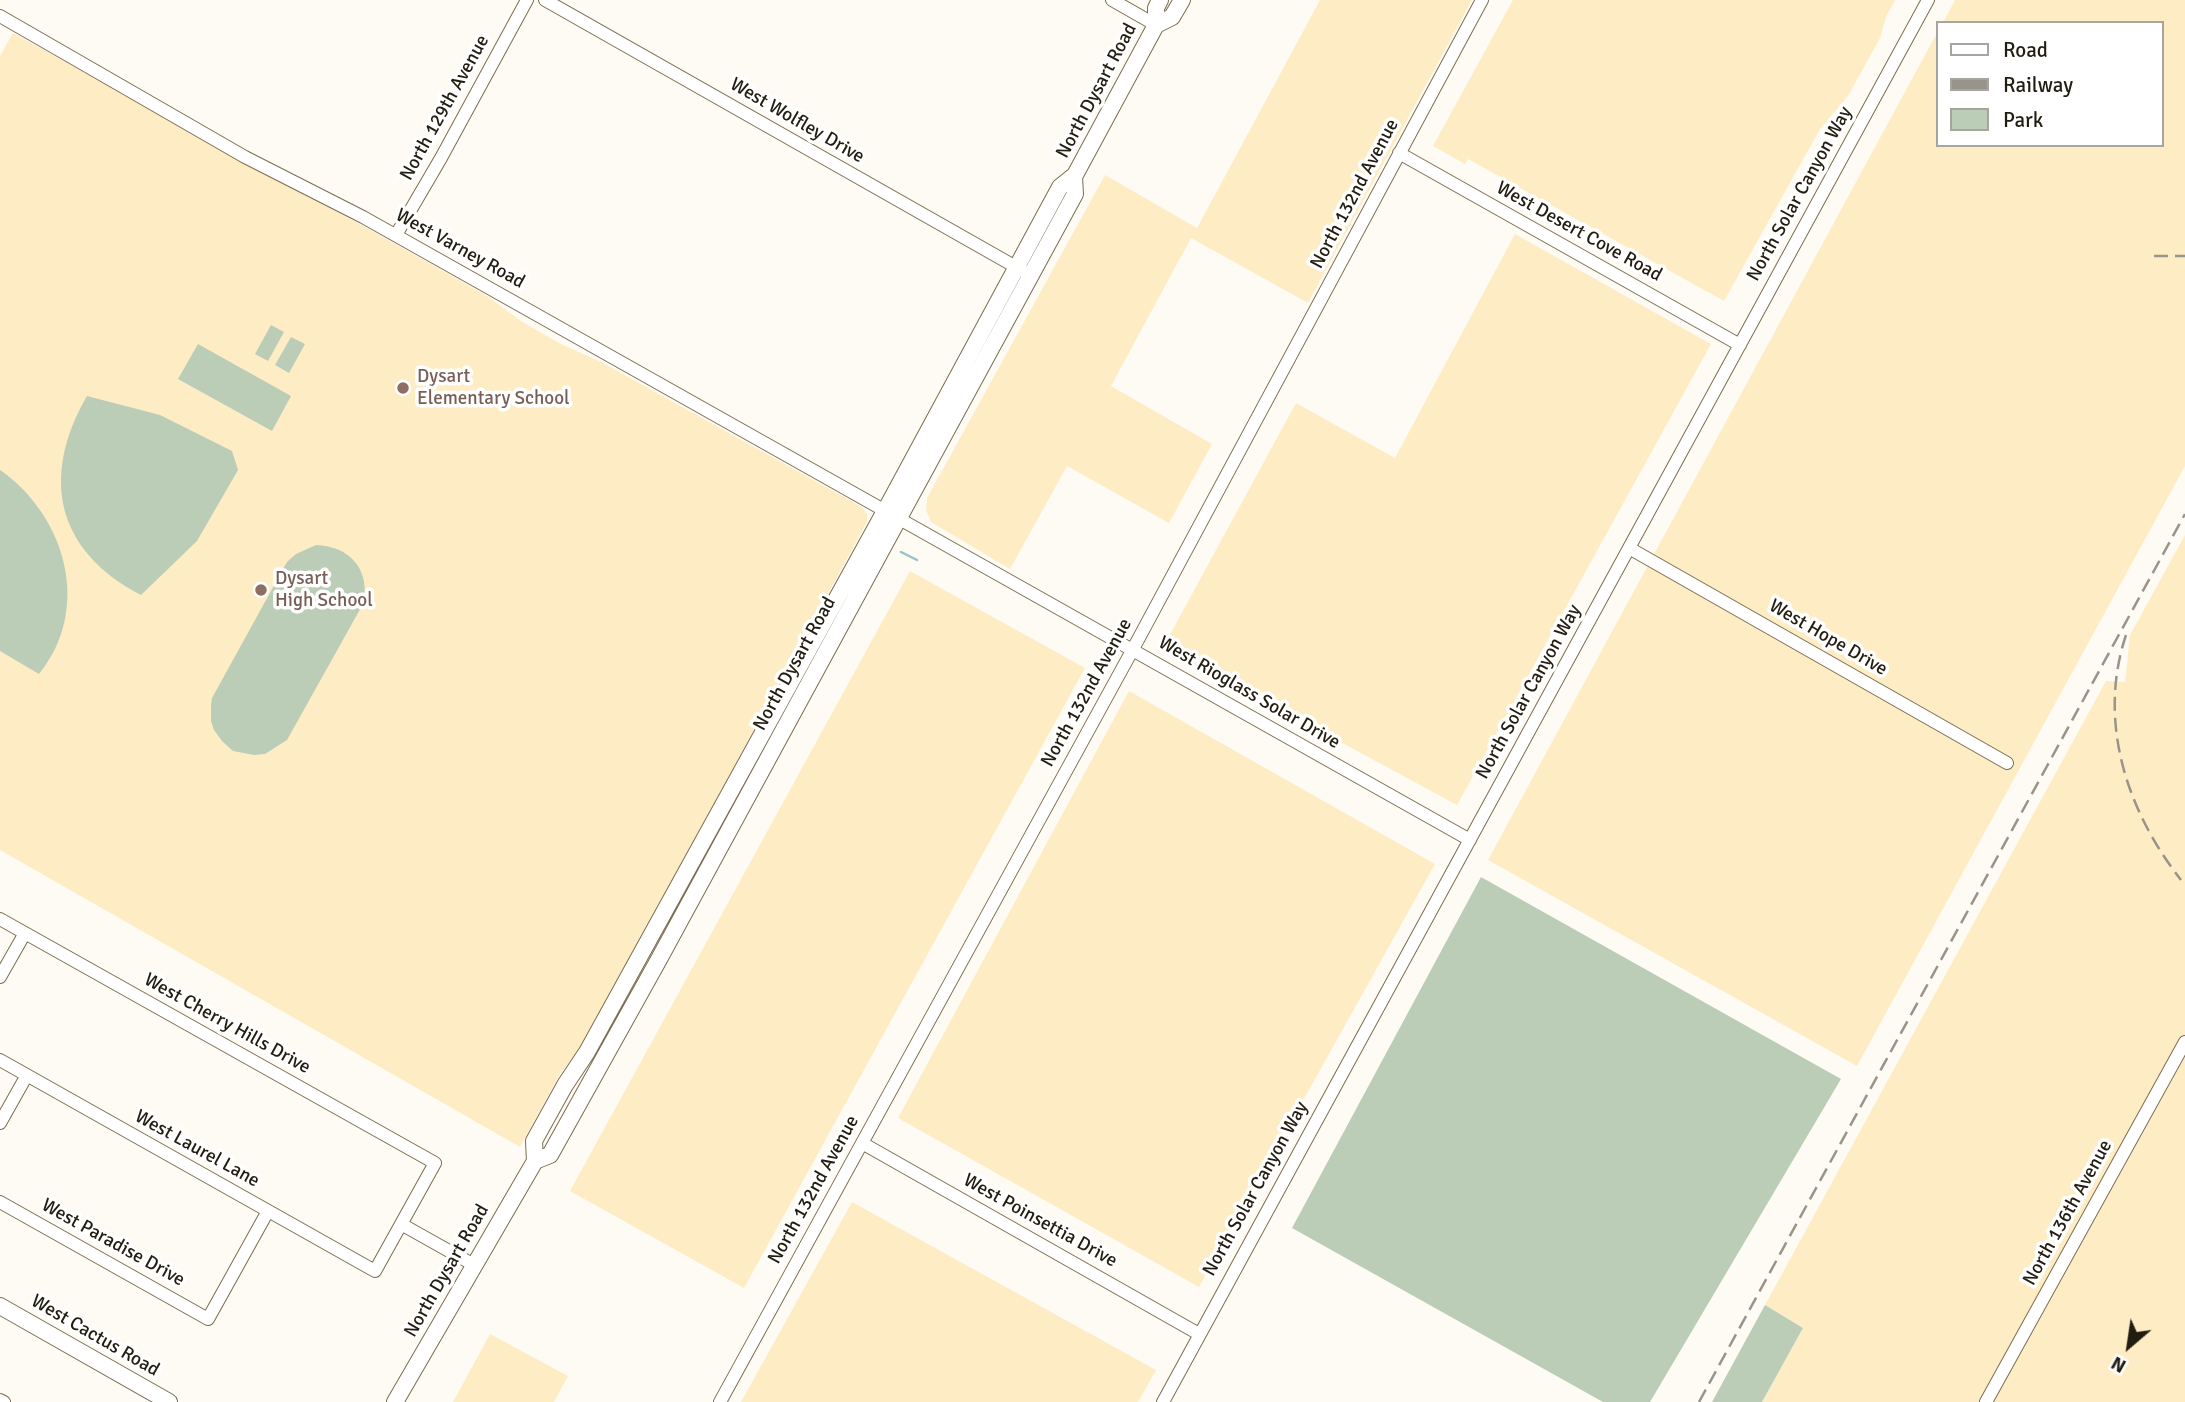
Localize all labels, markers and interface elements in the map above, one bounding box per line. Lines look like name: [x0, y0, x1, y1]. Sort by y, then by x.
street label: North Dysart Road: [1052, 20, 1142, 162]
legend: [1937, 21, 2164, 147]
street label: North 129th Avenue: [396, 31, 494, 185]
text: Road: [2003, 37, 2048, 63]
text: Railway: [2003, 72, 2073, 98]
street label: West Wolfley Drive: [726, 73, 868, 169]
street label: North Solar Canyon Way: [1743, 103, 1857, 285]
text: Park: [2003, 107, 2043, 133]
street label: North 132nd Avenue: [1306, 115, 1404, 273]
street label: West Desert Cove Road: [1492, 177, 1666, 287]
street label: West Varney Road: [391, 204, 529, 294]
place label: Dysart Elementary School: [417, 366, 570, 410]
marker: Dysart Elementary School: [395, 380, 411, 396]
place label: Dysart High School: [275, 568, 373, 612]
marker: Dysart High School: [253, 582, 269, 598]
street label: North Dysart Road: [749, 593, 841, 735]
street label: West Hope Drive: [1765, 595, 1891, 681]
street label: North Solar Canyon Way: [1472, 601, 1586, 783]
street label: North 132nd Avenue: [1037, 615, 1137, 771]
street label: West Rioglass Solar Drive: [1154, 632, 1344, 754]
street label: West Cherry Hills Drive: [140, 969, 314, 1079]
street label: North Solar Canyon Way: [1199, 1098, 1313, 1280]
street label: West Laurel Lane: [131, 1105, 263, 1193]
street label: North 132nd Avenue: [764, 1112, 864, 1268]
street label: North 136th Avenue: [2019, 1136, 2117, 1290]
street label: West Poinsettia Drive: [959, 1169, 1121, 1273]
street label: West Paradise Drive: [37, 1194, 189, 1292]
street label: North Dysart Road: [400, 1201, 494, 1341]
street label: West Cactus Road: [27, 1290, 163, 1382]
north arrow: [2094, 1311, 2164, 1381]
text: N: [2107, 1351, 2130, 1378]

